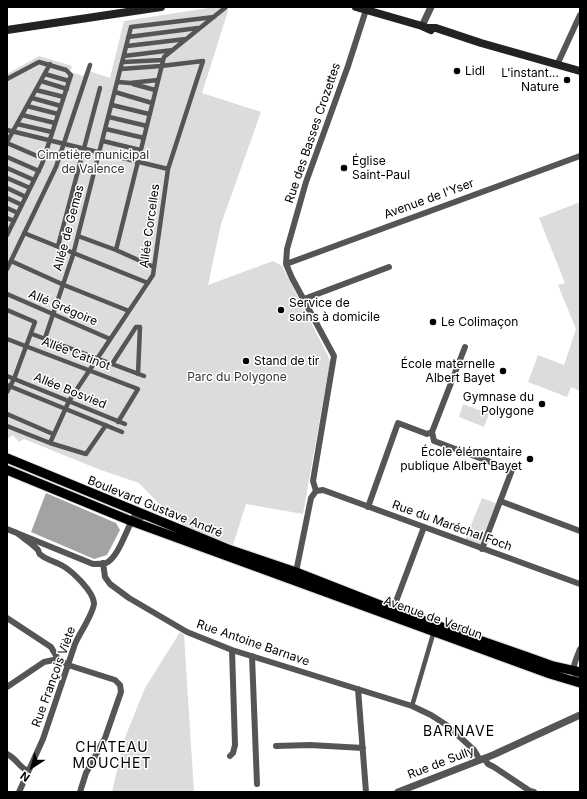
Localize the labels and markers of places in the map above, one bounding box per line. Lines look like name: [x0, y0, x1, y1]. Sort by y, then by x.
place label: Lidl: [465, 64, 485, 78]
marker: Lidl: [452, 66, 462, 76]
place label: L'instant... Nature: [501, 66, 559, 94]
marker: L'instant... Nature: [562, 75, 572, 85]
place label: Église Saint-Paul: [352, 154, 410, 182]
marker: Église Saint-Paul: [339, 163, 349, 173]
place label: Service de soins à domicile: [289, 296, 380, 324]
marker: Service de soins à domicile: [276, 305, 286, 315]
place label: Le Colimaçon: [441, 315, 518, 329]
marker: Le Colimaçon: [428, 317, 438, 327]
place label: Stand de tir: [254, 354, 319, 368]
marker: Stand de tir: [241, 356, 251, 366]
place label: École maternelle Albert Bayet: [401, 357, 495, 385]
marker: École maternelle Albert Bayet: [498, 366, 508, 376]
place label: Gymnase du Polygone: [463, 390, 534, 418]
marker: Gymnase du Polygone: [537, 399, 547, 409]
place label: École élémentaire publique Albert Bayet: [400, 445, 522, 473]
marker: École élémentaire publique Albert Bayet: [525, 454, 535, 464]

